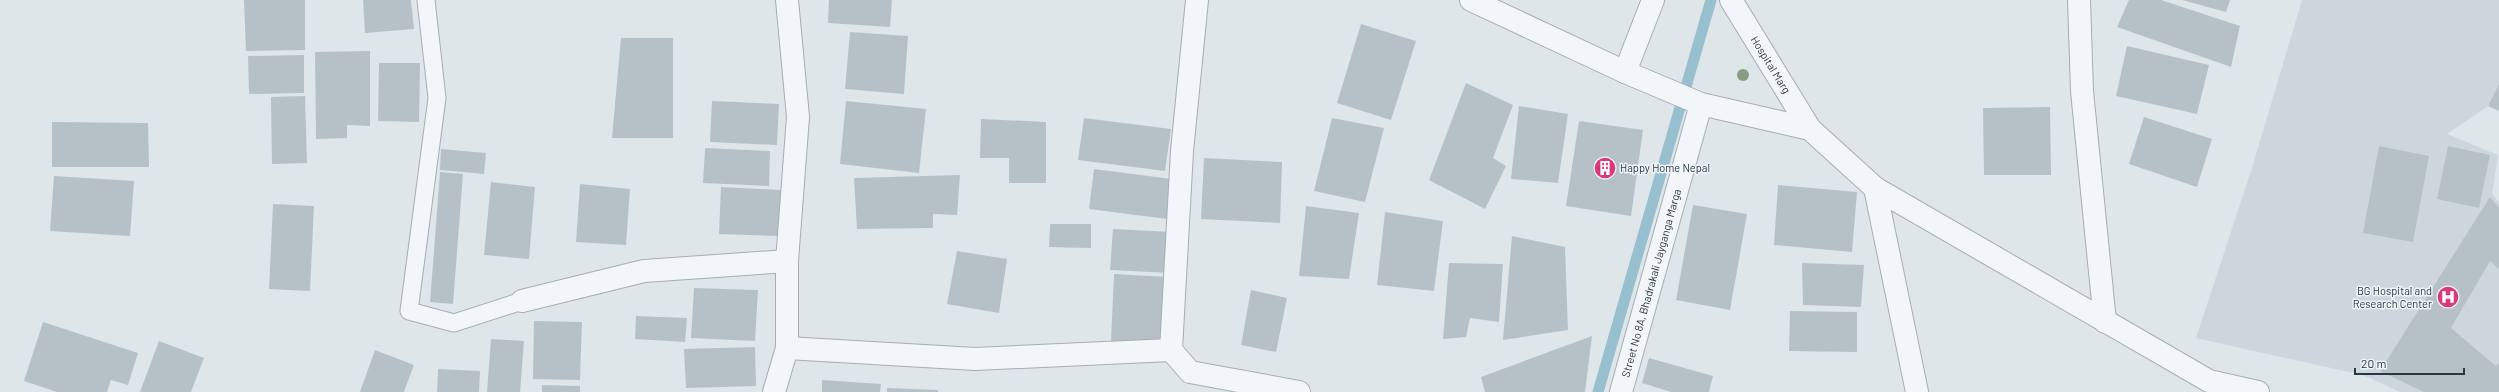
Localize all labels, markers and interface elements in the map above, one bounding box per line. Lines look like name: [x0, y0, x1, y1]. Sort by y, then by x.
street label: Hospital Marg: [1749, 33, 1794, 96]
building icon: Happy Home Nepal: [1592, 155, 1618, 181]
place label: Happy Home Nepal: [1620, 161, 1710, 174]
street label: Street No 8A, Bhadrakali Jayganga Marga: [1618, 187, 1683, 379]
place label: BG Hospital and Research Center: [2353, 284, 2432, 310]
hospital icon: BG Hospital and Research Center: [2435, 284, 2461, 310]
scale bar: [2355, 350, 2464, 376]
text: 20 m: [2361, 356, 2387, 370]

